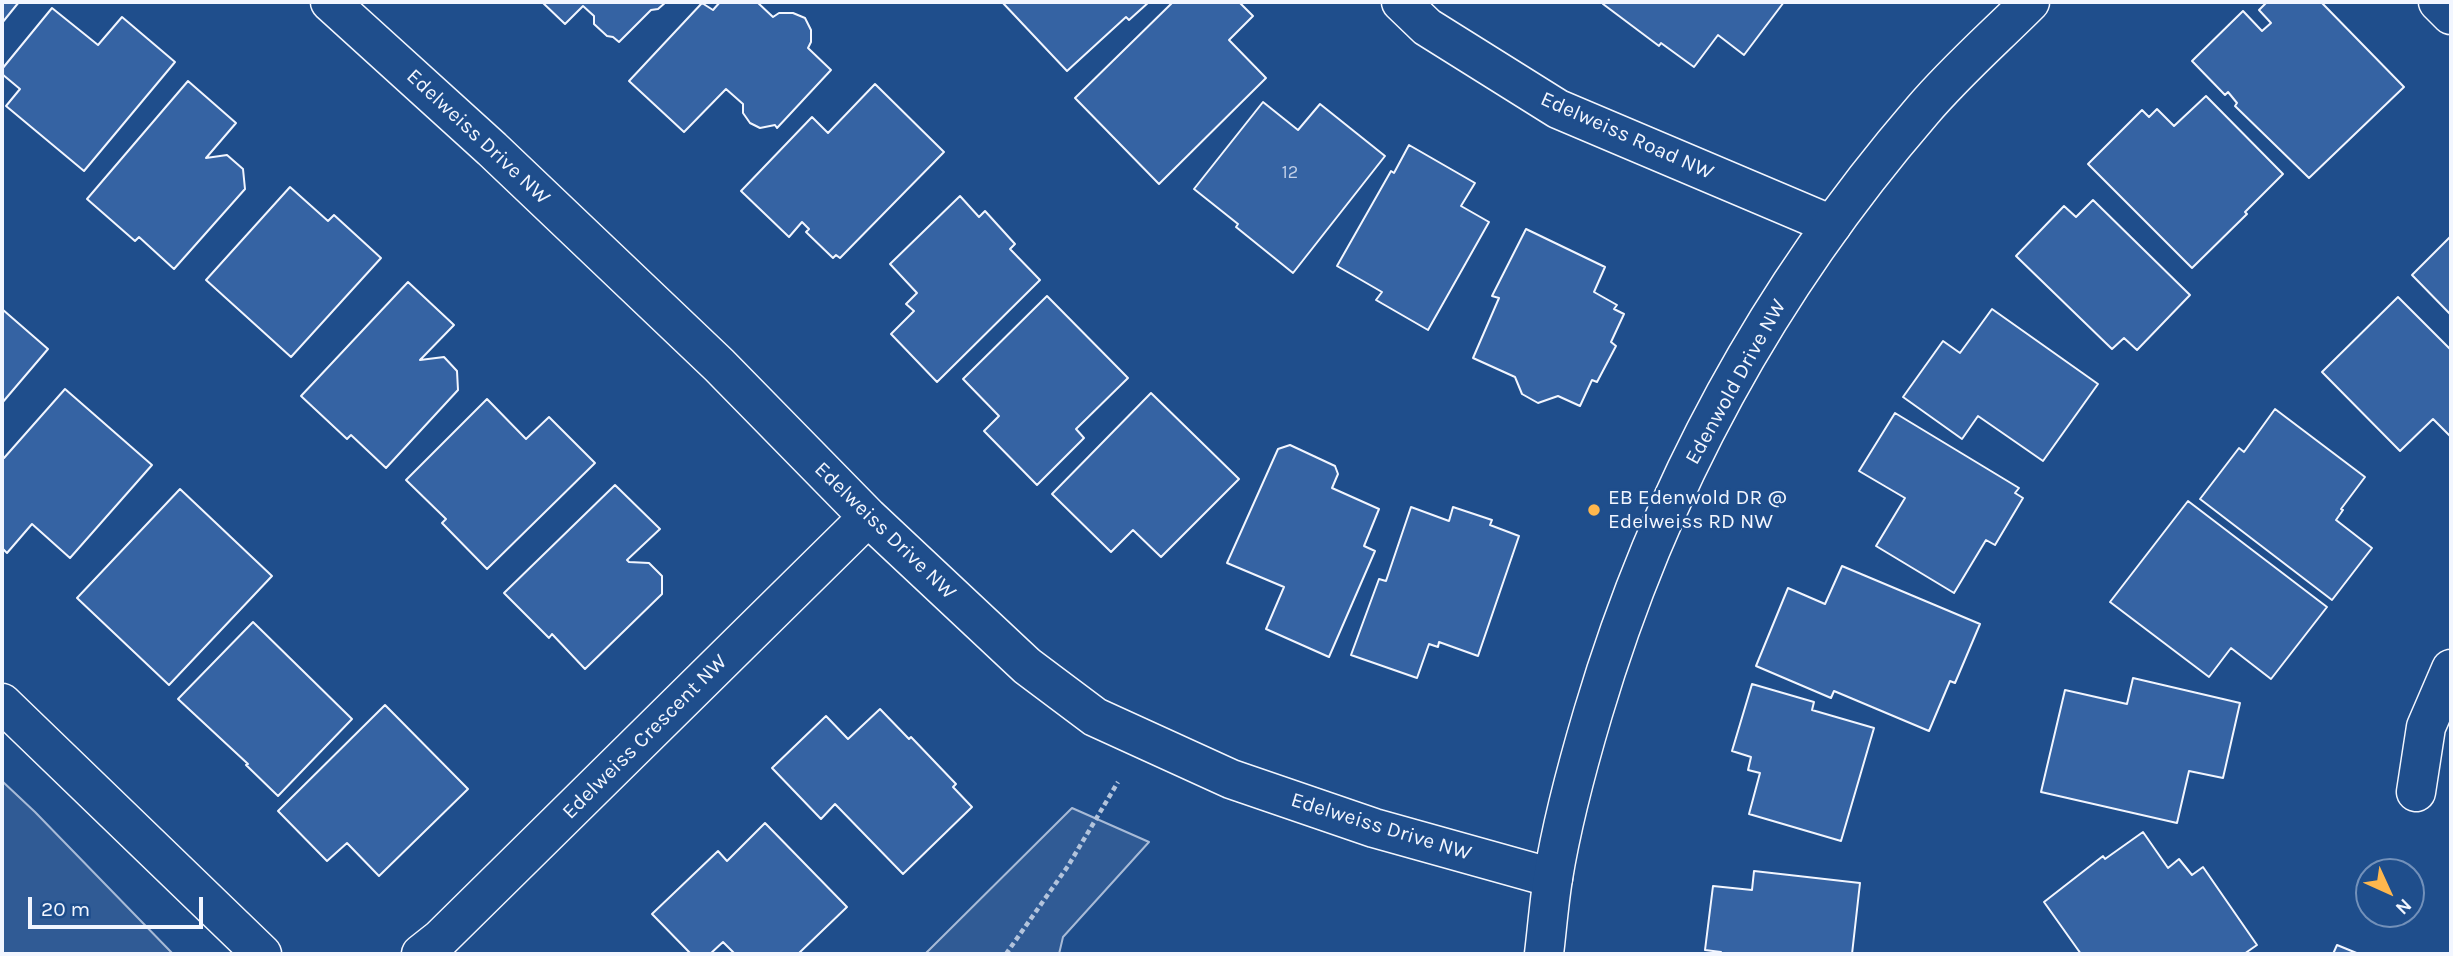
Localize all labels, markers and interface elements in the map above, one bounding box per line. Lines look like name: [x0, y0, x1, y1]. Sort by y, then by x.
street label: Edelweiss Drive NW: [401, 64, 555, 210]
street label: Edelweiss Road NW: [1537, 87, 1717, 185]
house number: 12: [1282, 162, 1298, 184]
street label: Edenwold Drive NW: [1680, 295, 1792, 469]
street label: Edelweiss Drive NW: [809, 457, 961, 605]
place label: EB Edenwold DR @ Edelweiss RD NW: [1608, 485, 1787, 535]
marker: EB Edenwold DR @ Edelweiss RD NW: [1586, 502, 1602, 518]
street label: Edelweiss Crescent NW: [557, 649, 733, 825]
street label: Edelweiss Drive NW: [1288, 788, 1474, 866]
north arrow: [2355, 858, 2425, 928]
scale bar: [32, 883, 206, 927]
text: N: [2391, 894, 2416, 919]
text: 20 m: [41, 897, 90, 921]

